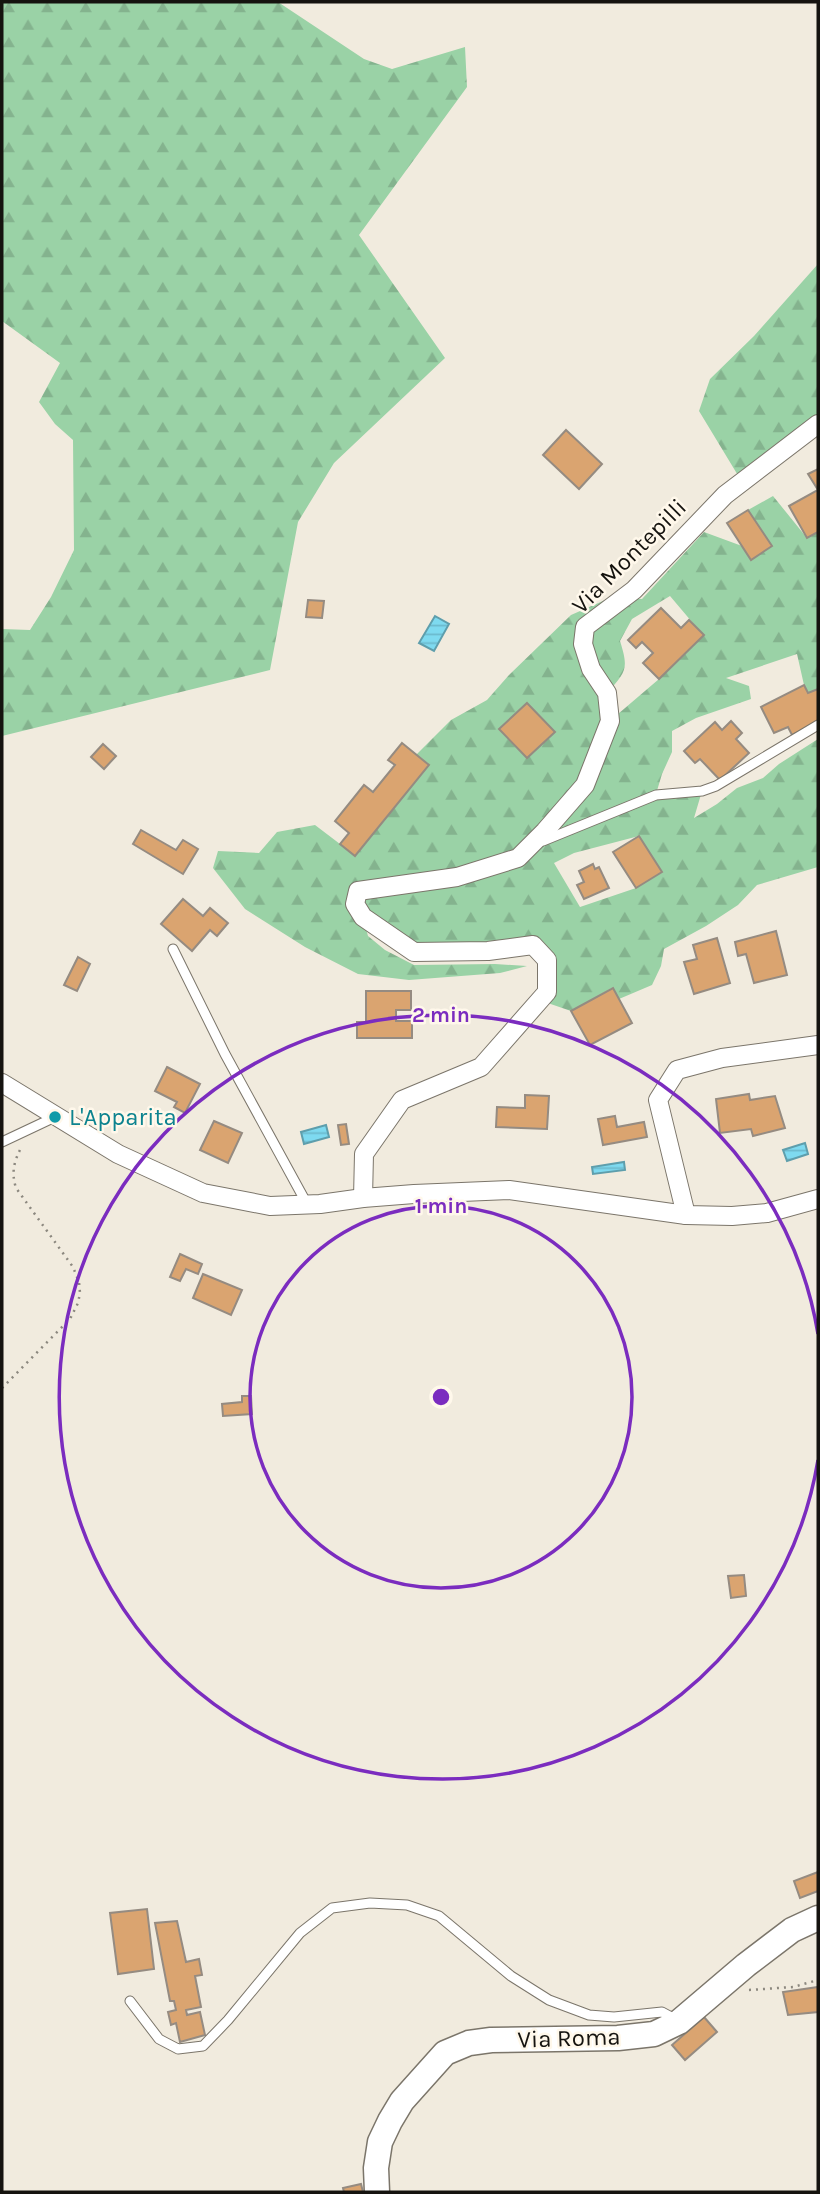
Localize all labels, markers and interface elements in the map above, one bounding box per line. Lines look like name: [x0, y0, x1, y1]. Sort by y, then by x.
street label: Via Montepilli: [566, 493, 692, 619]
text: 2 min: [412, 1003, 470, 1027]
place label: L'Apparita: [69, 1103, 177, 1131]
marker: L'Apparita: [47, 1109, 63, 1125]
text: 1 min: [415, 1194, 467, 1218]
centre of rings: [429, 1385, 453, 1409]
street label: Via Roma: [517, 2022, 621, 2054]

